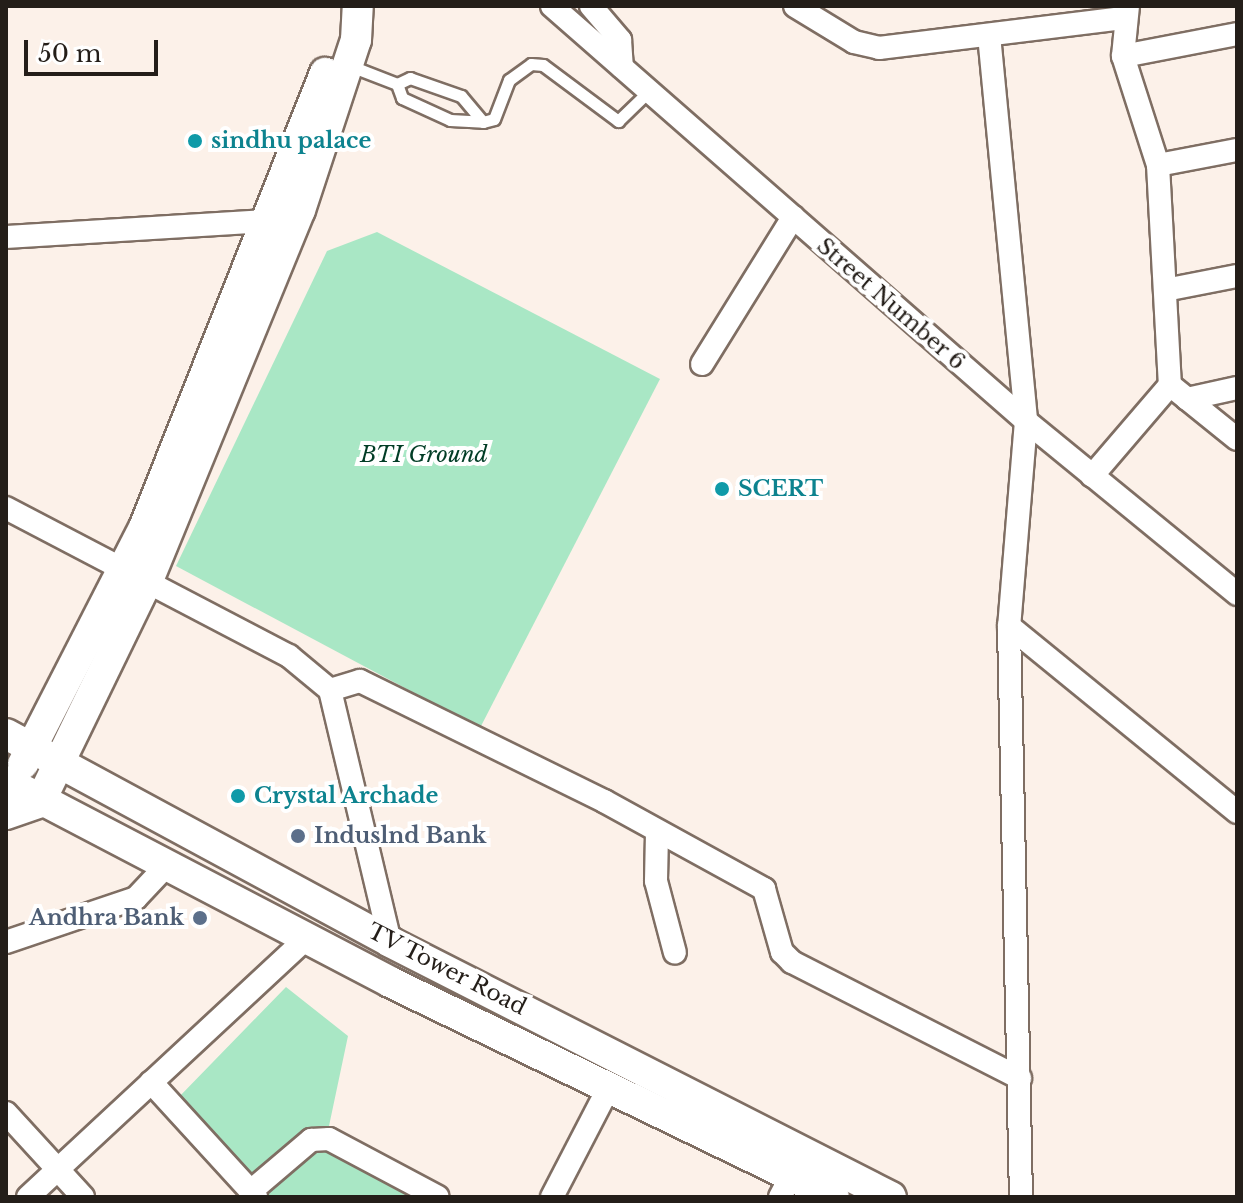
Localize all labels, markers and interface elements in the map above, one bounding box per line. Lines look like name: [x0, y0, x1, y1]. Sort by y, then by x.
scale bar: [28, 24, 162, 74]
text: 50 m: [38, 39, 101, 68]
place label: sindhu palace: [211, 128, 371, 154]
marker: sindhu palace: [186, 132, 204, 150]
street label: Street Number 6: [811, 232, 971, 376]
park label: BTI Ground: [360, 442, 488, 468]
place label: SCERT: [738, 476, 823, 502]
marker: SCERT: [713, 480, 731, 498]
place label: Crystal Archade: [254, 783, 439, 809]
marker: Crystal Archade: [229, 787, 247, 805]
place label: Induslnd Bank: [314, 823, 486, 849]
marker: Induslnd Bank: [289, 827, 307, 845]
place label: Andhra Bank: [29, 905, 184, 931]
marker: Andhra Bank: [191, 909, 209, 927]
street label: TV Tower Road: [362, 917, 532, 1021]

